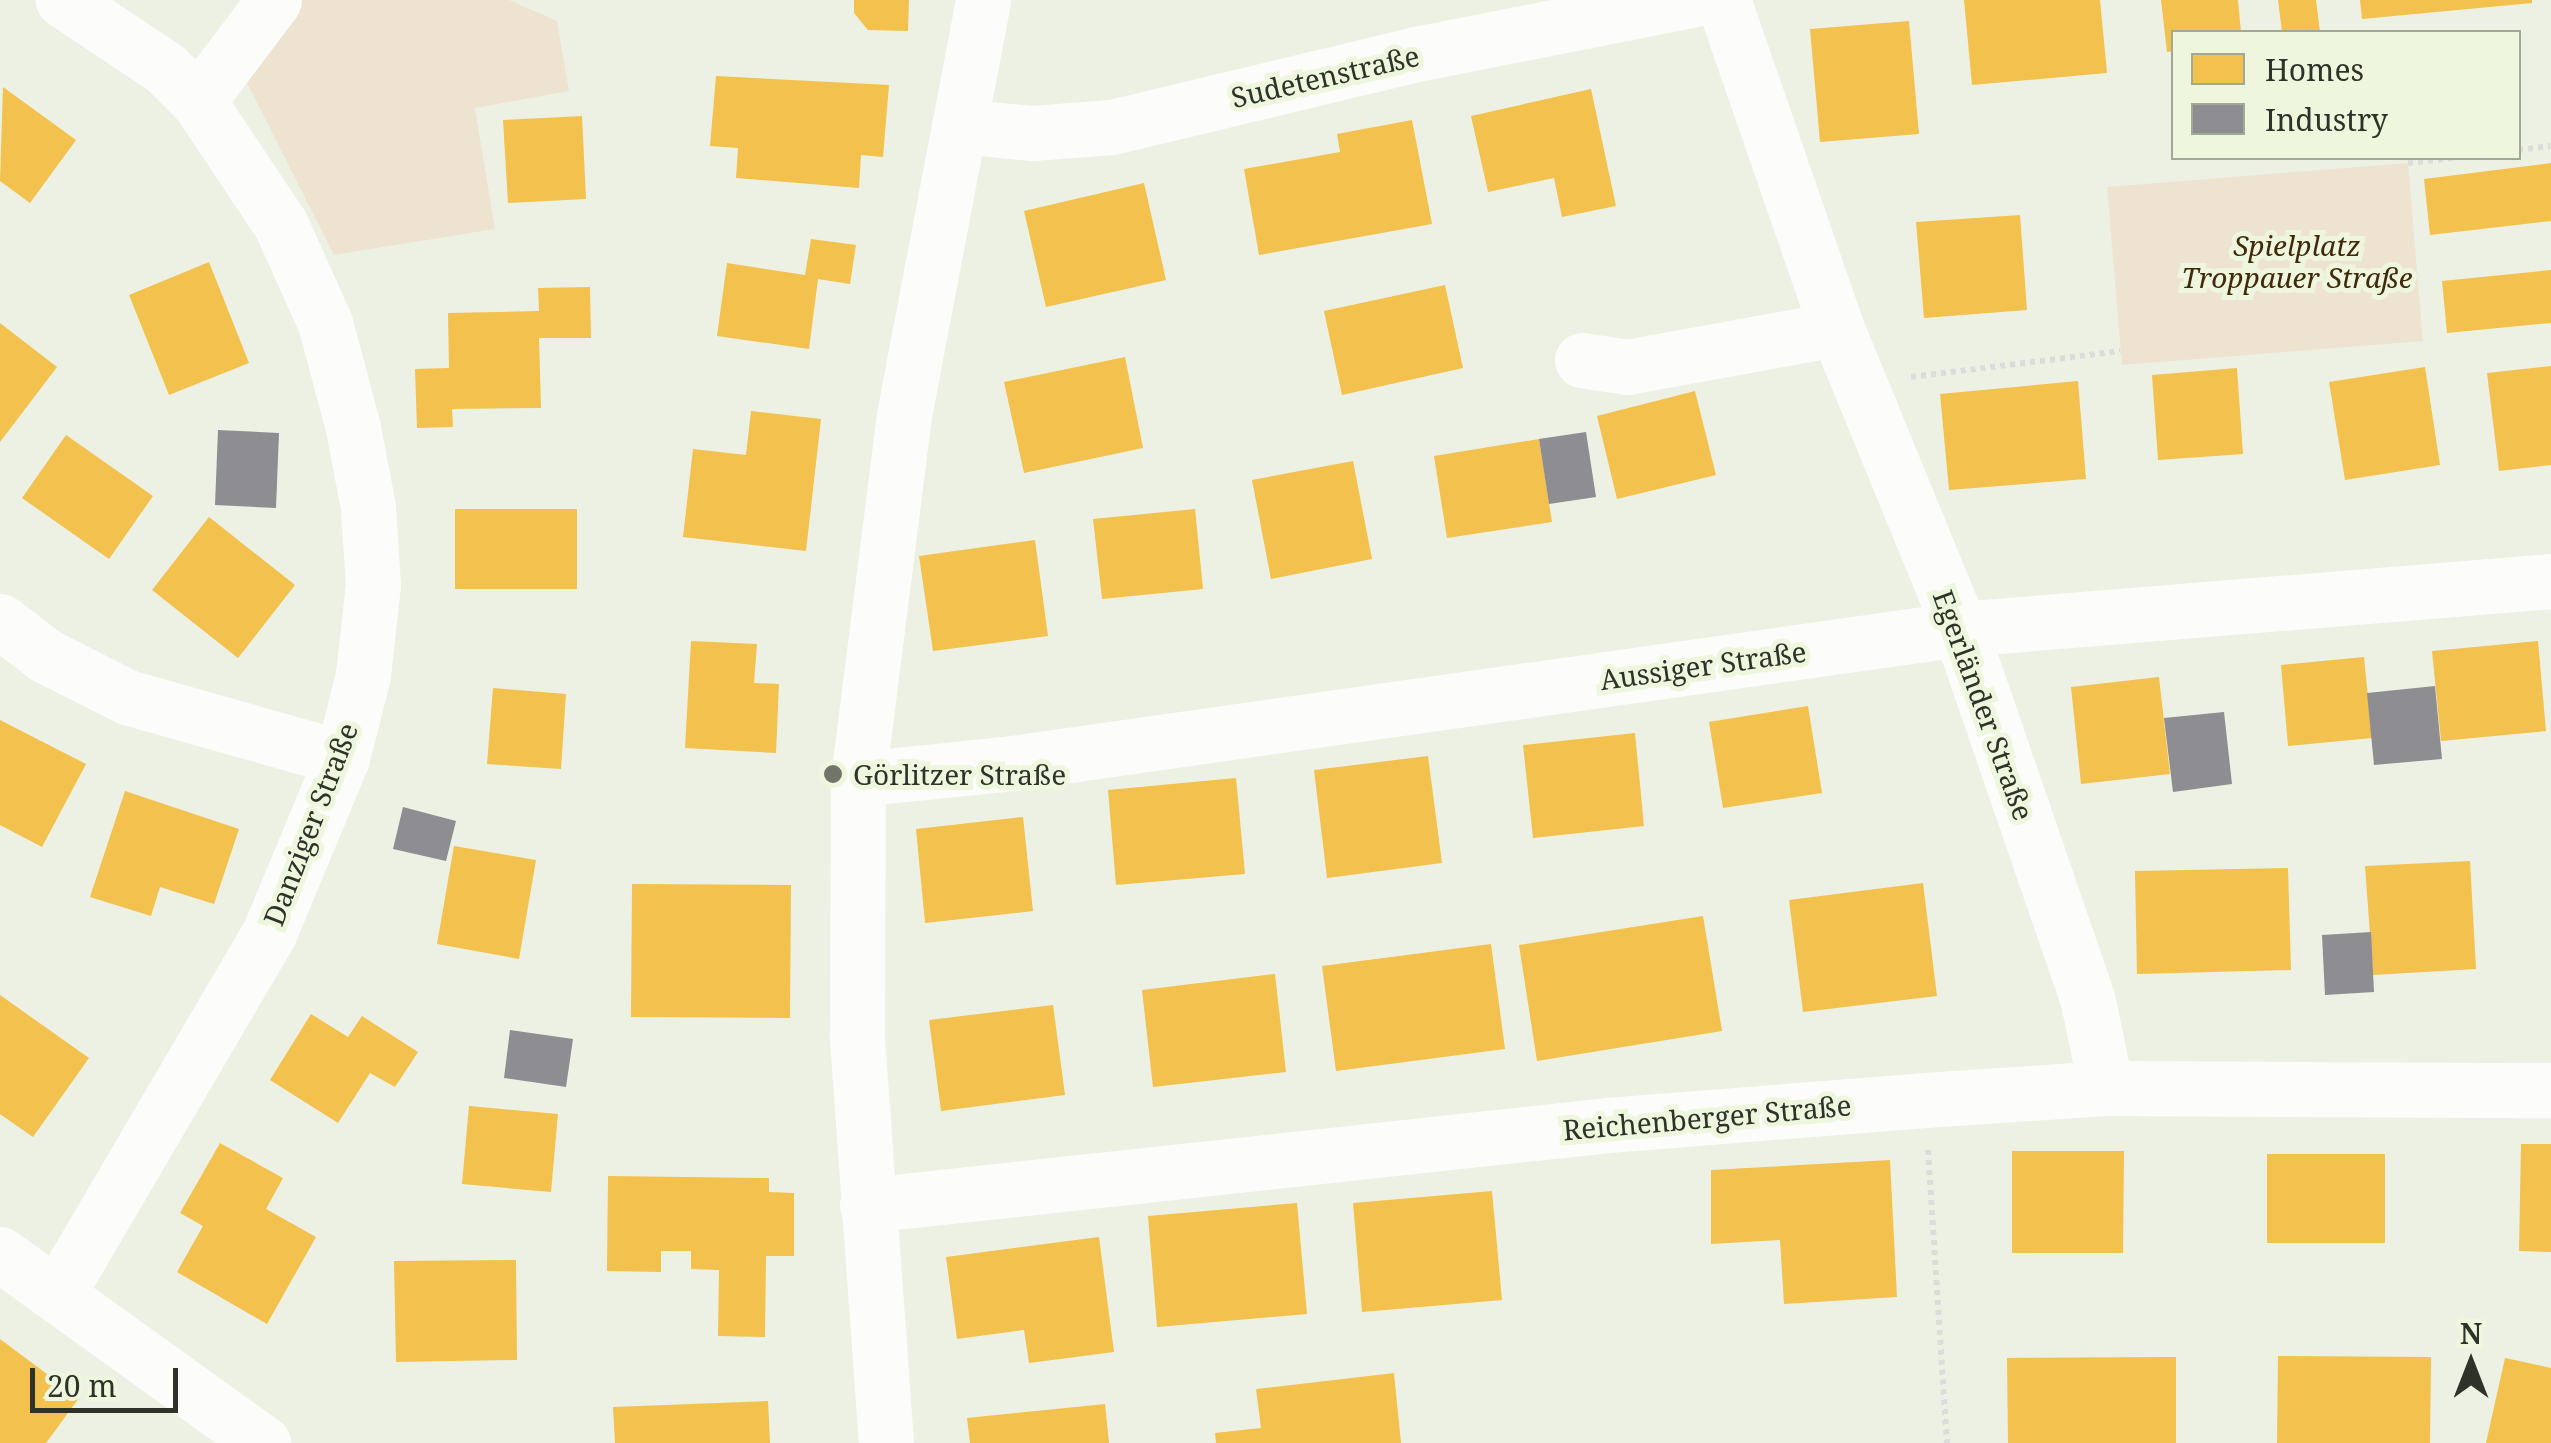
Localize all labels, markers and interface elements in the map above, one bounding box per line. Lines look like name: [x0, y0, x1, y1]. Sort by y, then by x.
legend: [2171, 30, 2521, 160]
street label: Sudetenstraße: [1228, 38, 1422, 114]
text: Homes: [2265, 49, 2364, 90]
text: Industry: [2265, 99, 2388, 140]
park label: Spielplatz Troppauer Straße: [2182, 228, 2412, 294]
street label: Egerländer Straße: [1927, 585, 2041, 825]
street label: Aussiger Straße: [1598, 634, 1808, 696]
street label: Danziger Straße: [256, 718, 364, 930]
place label: Görlitzer Straße: [853, 757, 1066, 791]
marker: Görlitzer Straße: [822, 763, 844, 785]
street label: Reichenberger Straße: [1561, 1088, 1853, 1146]
north arrow: [2421, 1313, 2521, 1413]
text: N: [2460, 1314, 2482, 1352]
scale bar: [35, 1348, 182, 1410]
text: 20 m: [47, 1365, 117, 1406]

